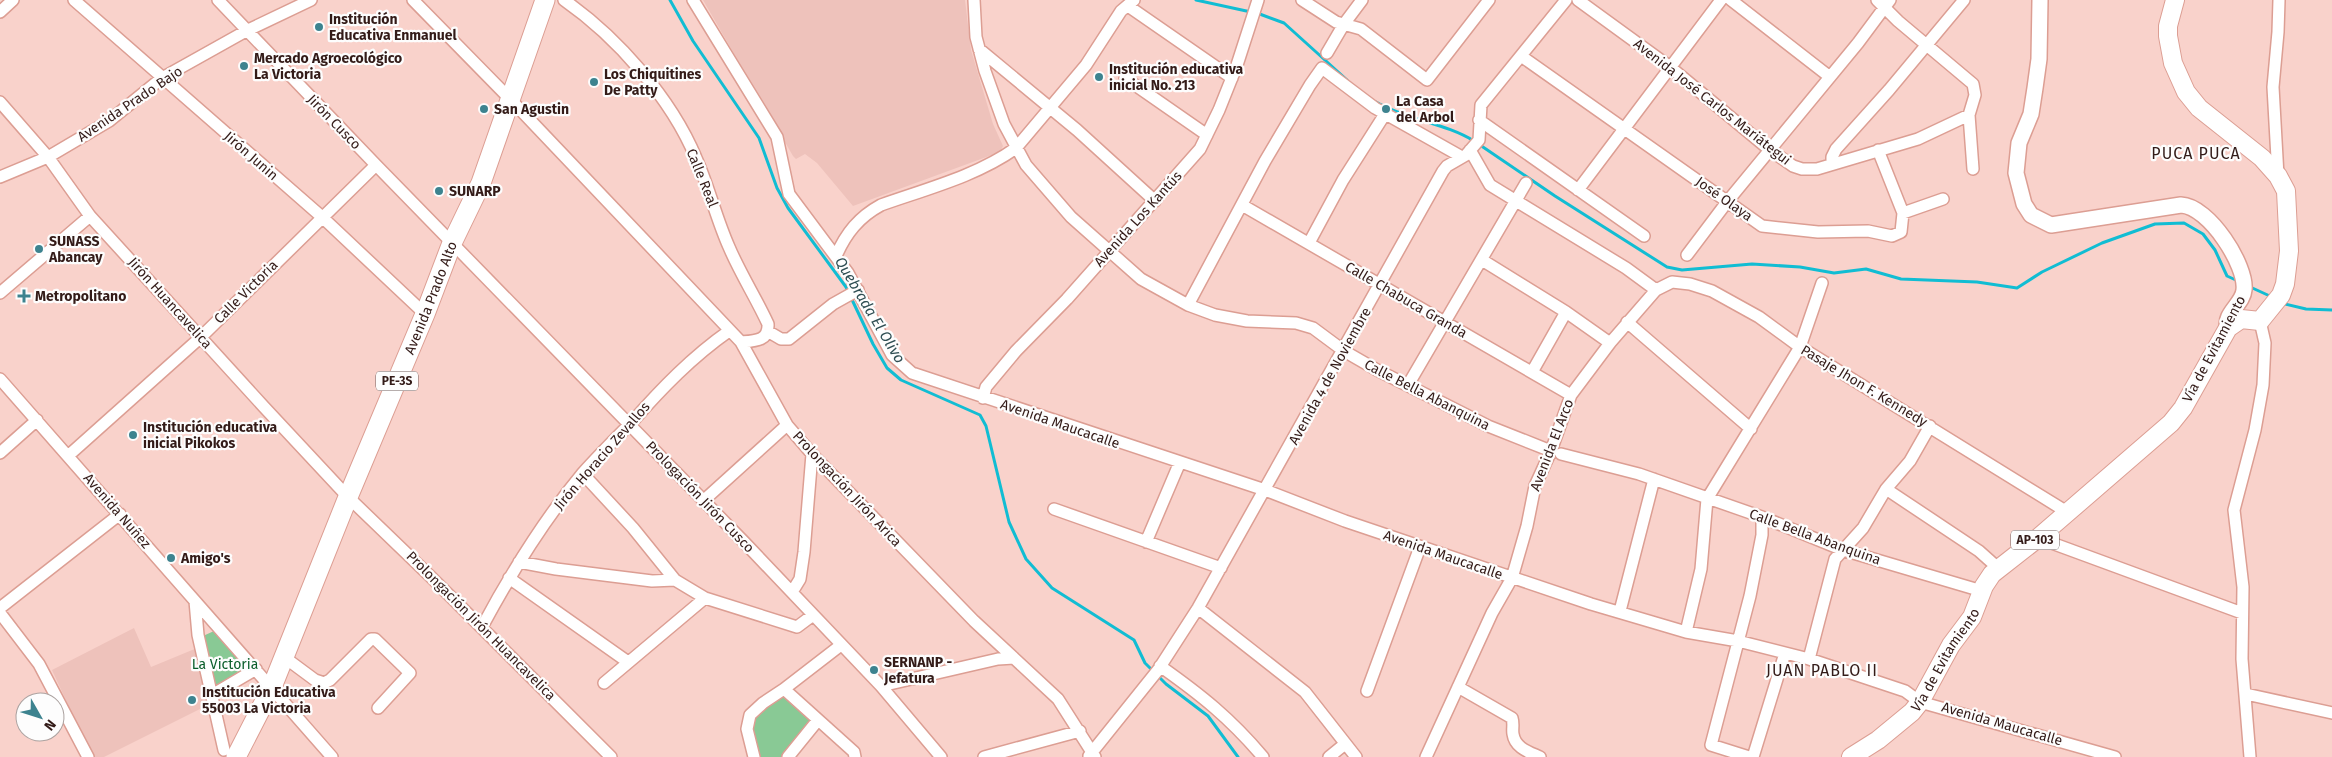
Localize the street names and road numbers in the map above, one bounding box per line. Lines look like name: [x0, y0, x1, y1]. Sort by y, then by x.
street label: Avenida José Carlos Mariátegui: [1630, 35, 1794, 169]
street label: Avenida Prado Bajo: [74, 63, 186, 145]
street label: Jirón Cusco: [304, 91, 364, 153]
street label: Jirón Junin: [220, 128, 282, 184]
street label: Calle Real: [683, 146, 721, 210]
street label: Avenida Los Kantús: [1091, 167, 1186, 270]
street label: José Olaya: [1692, 173, 1756, 225]
street label: Avenida Prado Alto: [400, 239, 460, 357]
street label: Jirón Huancavelica: [124, 254, 216, 352]
street label: Calle Victoria: [211, 257, 281, 327]
street label: Calle Chabuca Granda: [1342, 258, 1470, 342]
street label: Vía de Evitamiento: [2179, 293, 2249, 405]
street label: Avenida 4 de Noviembre: [1285, 304, 1375, 448]
street label: Pasaje Jhon F. Kennedy: [1798, 342, 1930, 431]
street label: Calle Bella Abanquina: [1361, 356, 1493, 434]
road number: PE-3S: [376, 372, 418, 391]
street label: Avenida Maucacalle: [998, 396, 1122, 452]
street label: Avenida El Arco: [1527, 397, 1577, 493]
street label: Jirón Horacio Zevallos: [550, 398, 654, 514]
street label: Prolongación Jirón Arica: [789, 428, 905, 550]
street label: Prologación Jirón Cusco: [642, 438, 758, 556]
street label: Avenida Nuñez: [80, 470, 154, 552]
street label: Calle Bella Abanquina: [1747, 505, 1883, 569]
street label: Avenida Maucacalle: [1381, 527, 1505, 583]
road number: AP-103: [2011, 530, 2059, 550]
street label: Prolongación Jirón Huancavelica: [403, 548, 559, 704]
street label: Vía de Evitamiento: [1907, 606, 1983, 715]
street label: Avenida Maucacalle: [1940, 699, 2064, 749]

